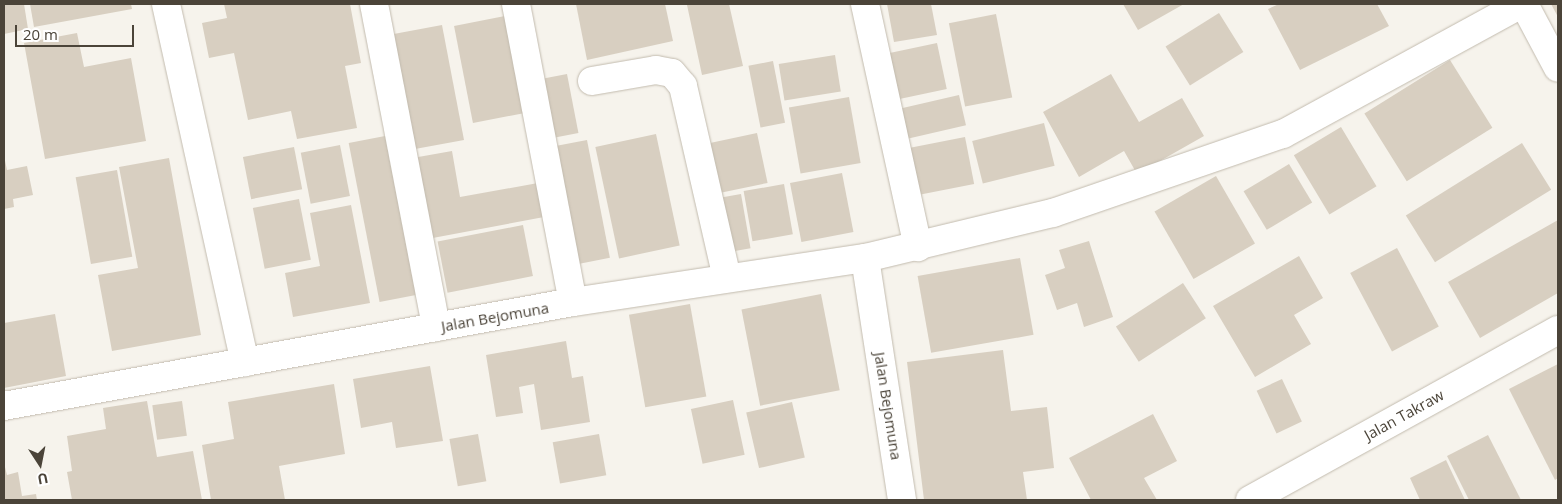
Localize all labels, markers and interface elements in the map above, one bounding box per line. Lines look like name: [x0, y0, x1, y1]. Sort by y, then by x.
scale bar: [18, 15, 136, 47]
text: 20 m: [23, 24, 58, 44]
street label: Jalan Bejomuna: [440, 299, 550, 335]
street label: Jalan Bejomuna: [871, 351, 905, 461]
street label: Jalan Takraw: [1361, 386, 1447, 444]
north arrow: [15, 439, 65, 489]
text: U: [36, 469, 50, 490]

